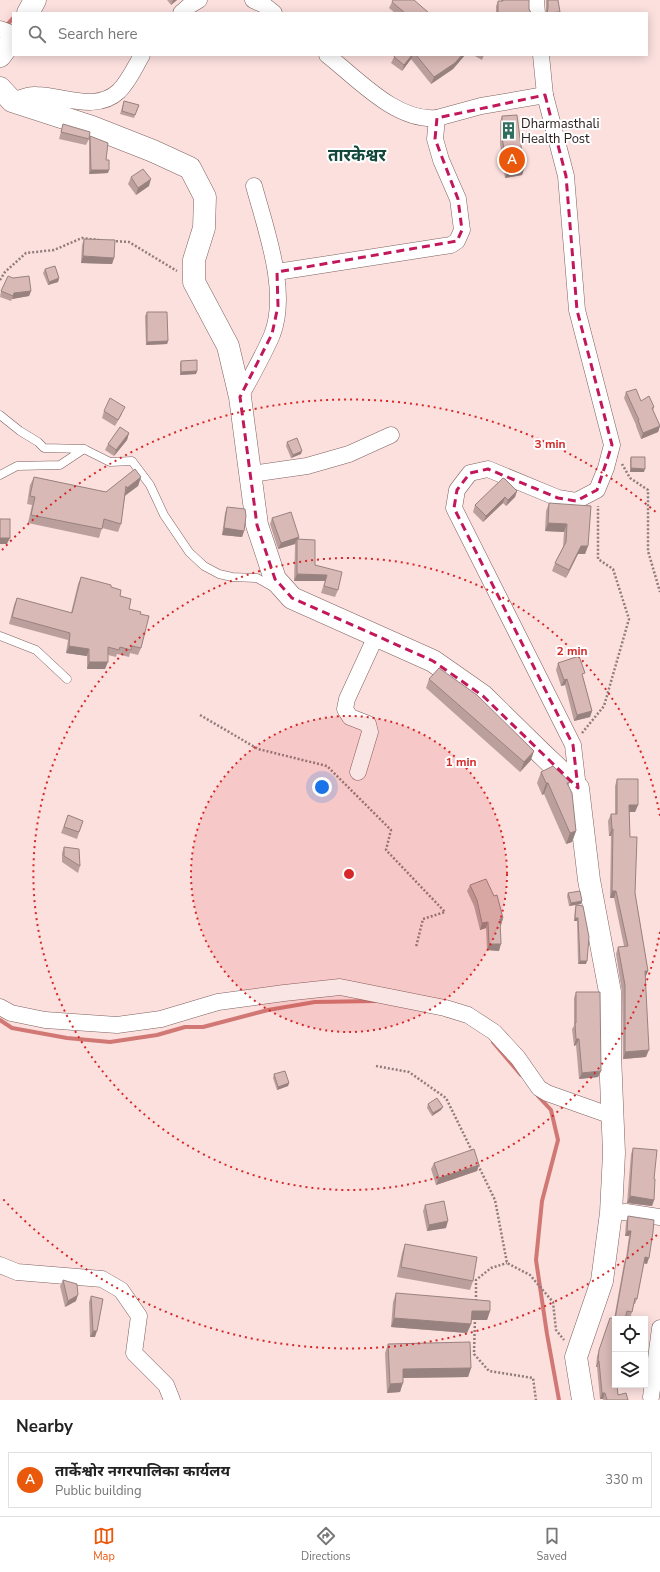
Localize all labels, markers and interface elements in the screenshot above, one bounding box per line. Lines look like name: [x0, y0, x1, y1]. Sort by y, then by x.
search box: [12, 12, 648, 56]
icon: search: [26, 23, 48, 45]
text: Search here: [58, 24, 138, 44]
place label: Dharmasthali Health Post: [521, 115, 599, 148]
building icon: Dharmasthali Health Post: [498, 120, 518, 140]
district label: तारकेश्वर: [328, 144, 386, 167]
pin: A: [499, 145, 525, 175]
text: 3 min: [534, 436, 566, 452]
text: 2 min: [556, 643, 588, 659]
text: 1 min: [445, 754, 477, 770]
your location: [312, 777, 332, 797]
centre of rings: [342, 867, 356, 881]
map controls: [612, 1316, 648, 1388]
button: locate: [612, 1316, 648, 1352]
button: layers: [612, 1352, 648, 1388]
text: Nearby: [16, 1415, 73, 1438]
text: तार्केश्वोर नगरपालिका कार्यलय: [55, 1461, 230, 1481]
text: A: [25, 1471, 35, 1489]
text: 330 m: [605, 1471, 643, 1489]
text: Public building: [55, 1482, 142, 1500]
tab: Map: [93, 1525, 115, 1564]
tab: Directions: [301, 1525, 351, 1564]
tab: Saved: [537, 1525, 567, 1564]

